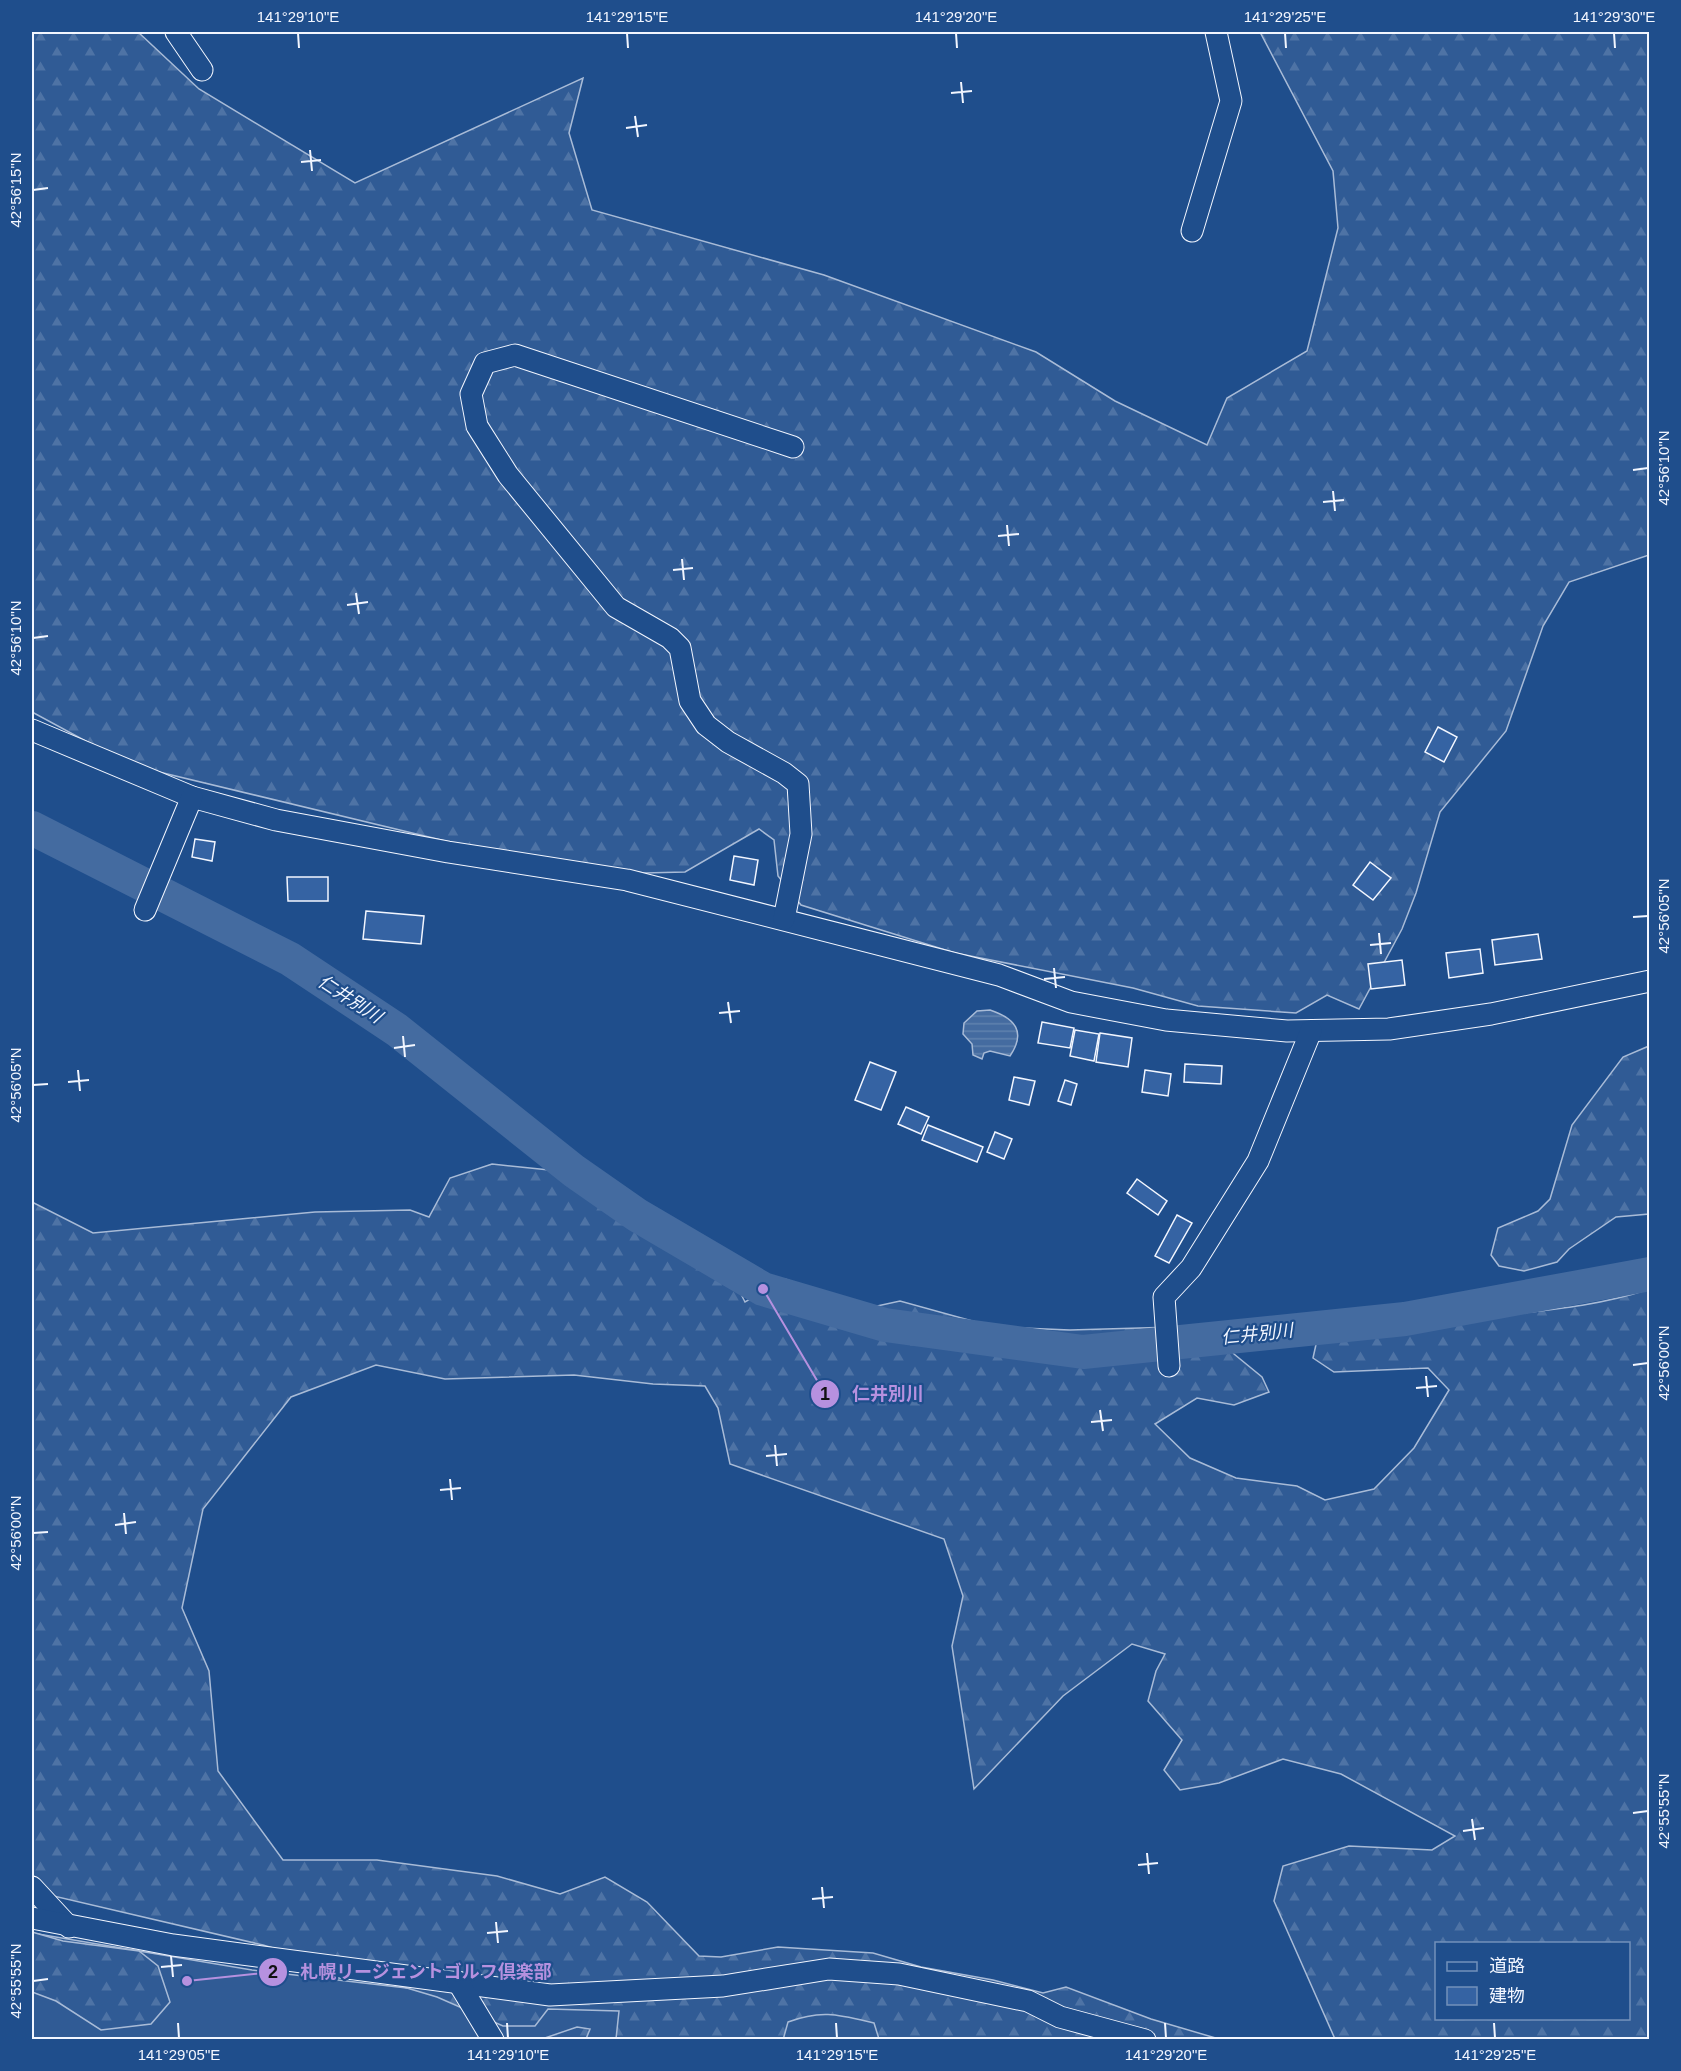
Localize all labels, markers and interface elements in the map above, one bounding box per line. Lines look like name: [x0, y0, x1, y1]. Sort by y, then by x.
text: 141°29'10"E: [257, 8, 339, 25]
text: 141°29'15"E: [586, 8, 668, 25]
text: 141°29'20"E: [915, 8, 997, 25]
text: 141°29'25"E: [1244, 8, 1326, 25]
text: 141°29'30"E: [1573, 8, 1655, 25]
text: 42°56'15"N: [7, 152, 24, 228]
text: 42°56'10"N: [1655, 430, 1672, 506]
text: 42°56'10"N: [7, 600, 24, 676]
text: 42°56'05"N: [1655, 878, 1672, 954]
water label: 仁井別川: [314, 971, 387, 1028]
text: 42°56'05"N: [7, 1047, 24, 1123]
water label: 仁井別川: [1220, 1320, 1296, 1348]
text: 42°56'00"N: [1655, 1325, 1672, 1401]
callout: 仁井別川: [810, 1376, 936, 1412]
text: 1: [820, 1384, 830, 1404]
text: 仁井別川: [852, 1384, 924, 1404]
text: 42°56'00"N: [7, 1495, 24, 1571]
text: 42°55'55"N: [1655, 1773, 1672, 1849]
legend: [1435, 1942, 1630, 2020]
text: 42°55'55"N: [7, 1943, 24, 2019]
callout: 札幌リージェントゴルフ倶楽部: [258, 1954, 564, 1990]
text: 道路: [1489, 1956, 1525, 1976]
text: 2: [268, 1962, 278, 1982]
text: 札幌リージェントゴルフ倶楽部: [300, 1962, 552, 1982]
text: 建物: [1489, 1986, 1525, 2006]
text: 141°29'05"E: [138, 2046, 220, 2063]
text: 141°29'10"E: [467, 2046, 549, 2063]
text: 141°29'15"E: [796, 2046, 878, 2063]
text: 141°29'20"E: [1125, 2046, 1207, 2063]
text: 141°29'25"E: [1454, 2046, 1536, 2063]

